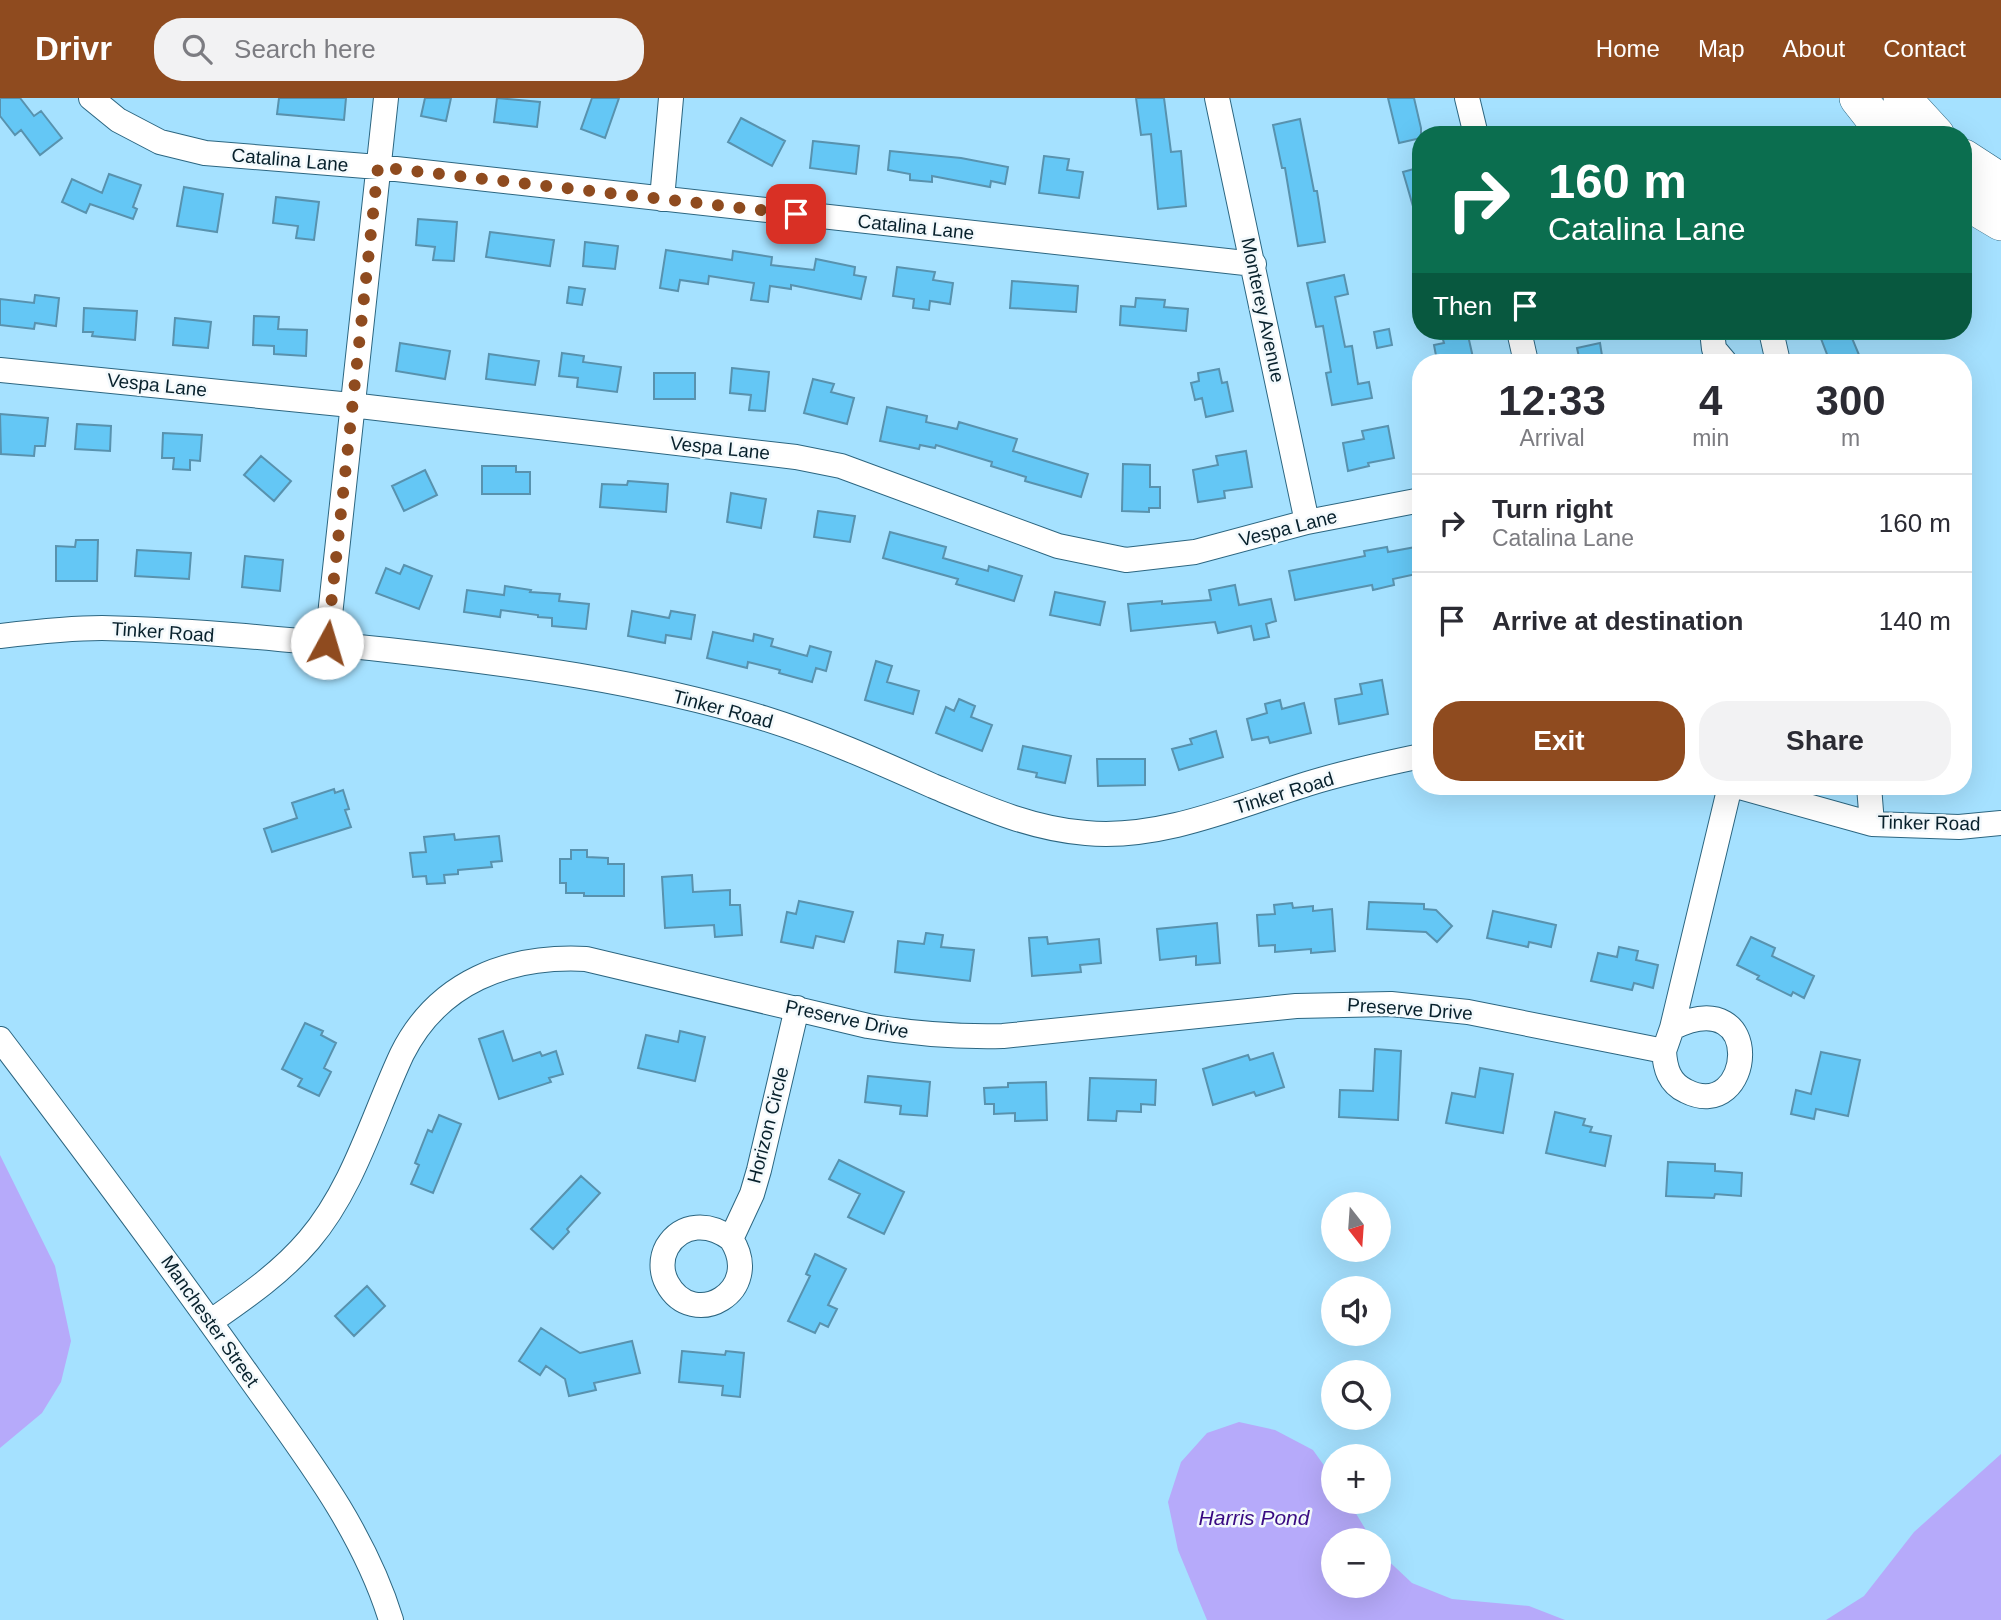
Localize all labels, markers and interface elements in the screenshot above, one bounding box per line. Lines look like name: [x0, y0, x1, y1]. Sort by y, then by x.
search box: [154, 18, 644, 81]
text: Drivr: [35, 30, 112, 67]
icon: search: [178, 30, 216, 68]
text: Search here: [234, 34, 376, 64]
text: Home: [1596, 35, 1660, 62]
text: Map: [1698, 35, 1745, 62]
text: About: [1783, 35, 1845, 62]
text: Contact: [1883, 35, 1966, 62]
street label: Catalina Lane: [231, 144, 349, 176]
icon: right: [1433, 154, 1524, 245]
text: 160 m: [1548, 154, 1687, 208]
pin: [766, 184, 826, 244]
icon: arrive: [777, 195, 815, 233]
street label: Catalina Lane: [857, 210, 975, 244]
text: Catalina Lane: [1548, 211, 1745, 247]
street label: Monterey Avenue: [1237, 236, 1289, 384]
icon: arrive: [1506, 287, 1544, 325]
text: Then: [1433, 291, 1492, 321]
street label: Vespa Lane: [106, 369, 208, 401]
text: 12:33: [1498, 377, 1606, 424]
text: 4: [1699, 377, 1722, 424]
text: 300: [1816, 377, 1886, 424]
text: Arrival: [1519, 425, 1585, 451]
text: min: [1692, 425, 1729, 451]
text: m: [1841, 425, 1860, 451]
street label: Vespa Lane: [669, 432, 771, 464]
text: Turn right: [1492, 494, 1613, 524]
icon: right: [1433, 504, 1471, 542]
street label: Vespa Lane: [1237, 506, 1339, 550]
text: 160 m: [1879, 508, 1951, 538]
text: Catalina Lane: [1492, 525, 1634, 551]
icon: arrive: [1433, 602, 1471, 640]
position arrow: [290, 606, 364, 680]
text: Arrive at destination: [1492, 606, 1743, 636]
text: 140 m: [1879, 606, 1951, 636]
street label: Tinker Road: [111, 618, 215, 646]
street label: Tinker Road: [671, 686, 775, 732]
button: Exit: [1433, 701, 1685, 781]
button: Share: [1699, 701, 1951, 781]
street label: Tinker Road: [1232, 768, 1336, 818]
street label: Tinker Road: [1877, 812, 1981, 834]
street label: Preserve Drive: [1347, 994, 1473, 1024]
street label: Preserve Drive: [783, 996, 911, 1042]
street label: Horizon Circle: [743, 1065, 793, 1185]
north arrow: [1321, 1192, 1391, 1262]
map controls: [1321, 1192, 1391, 1598]
street label: Manchester Street: [157, 1251, 264, 1391]
button: sound: [1321, 1276, 1391, 1346]
button: search: [1321, 1360, 1391, 1430]
button: +: [1321, 1444, 1391, 1514]
water label: Harris Pond: [1199, 1506, 1311, 1529]
button: −: [1321, 1528, 1391, 1598]

